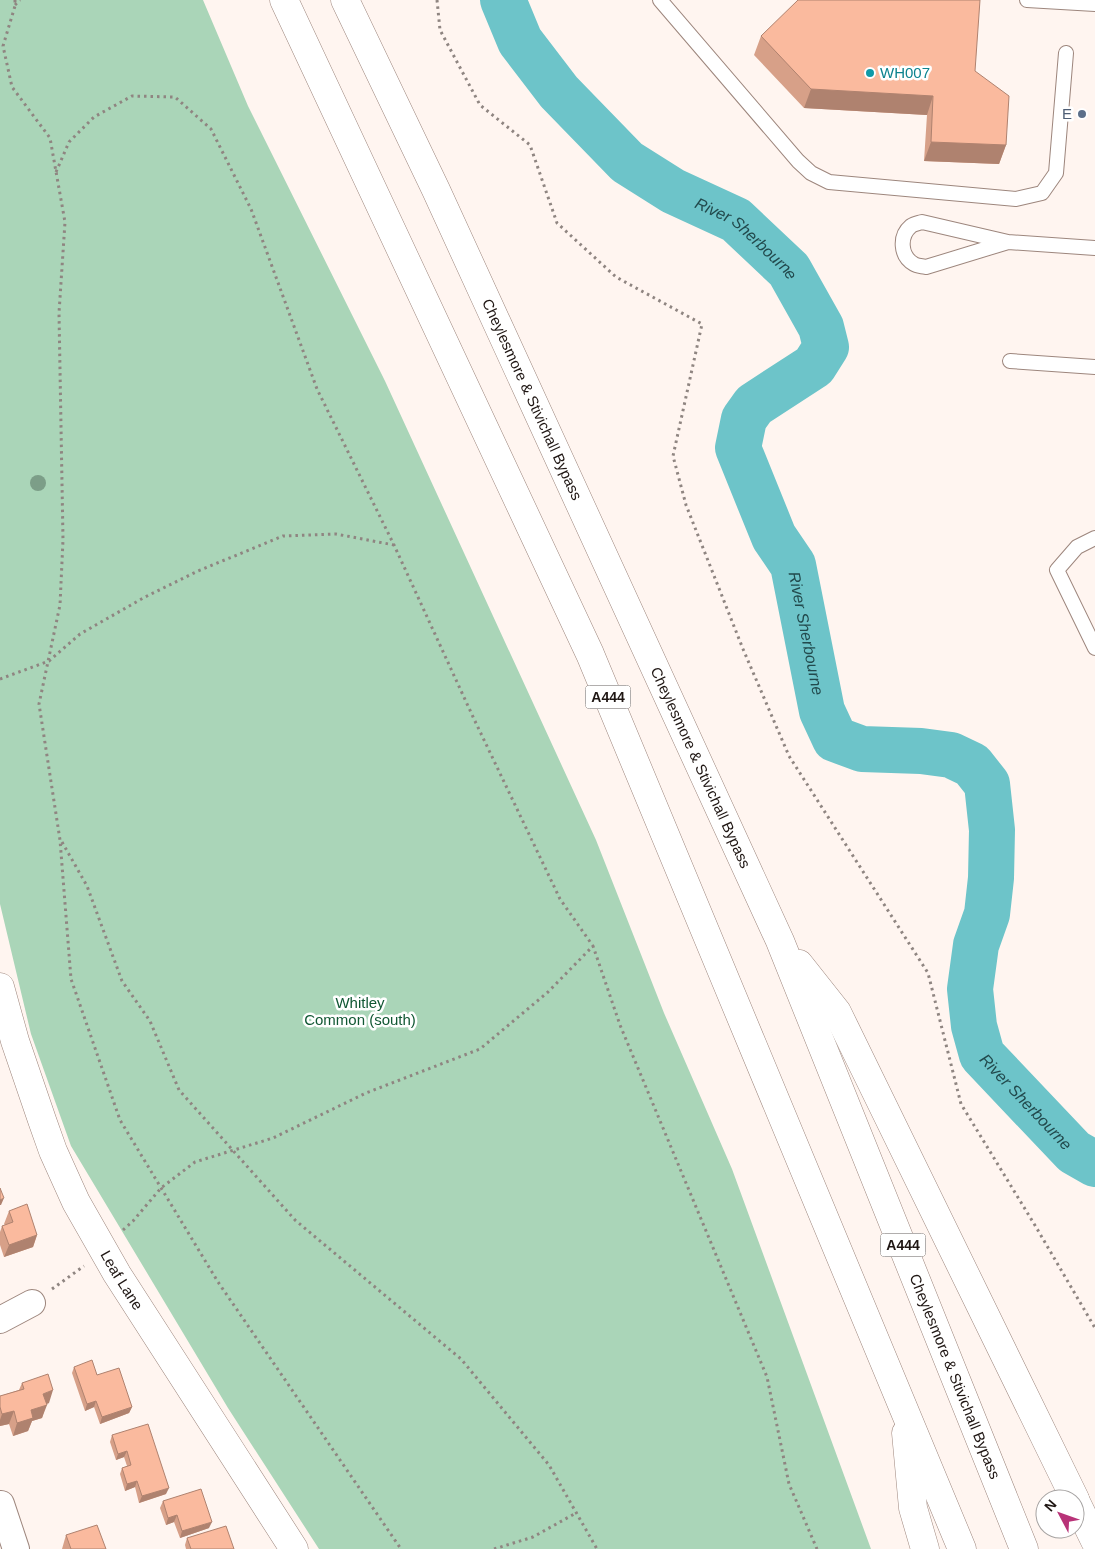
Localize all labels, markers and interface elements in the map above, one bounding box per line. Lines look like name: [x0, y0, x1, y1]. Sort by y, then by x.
place label: WH007: [880, 64, 930, 81]
marker: WH007: [864, 67, 876, 79]
place label: E: [1062, 105, 1072, 122]
marker: E: [1076, 108, 1088, 120]
water label: River Sherbourne: [693, 194, 800, 282]
street label: Cheylesmore & Stivichall Bypass: [479, 296, 586, 502]
water label: River Sherbourne: [785, 570, 827, 697]
street label: Cheylesmore & Stivichall Bypass: [648, 664, 754, 871]
road number: A444: [586, 686, 630, 709]
park label: Whitley Common (south): [304, 994, 416, 1028]
water label: River Sherbourne: [976, 1051, 1075, 1153]
road number: A444: [880, 1234, 926, 1256]
street label: Leaf Lane: [97, 1247, 147, 1313]
street label: Cheylesmore & Stivichall Bypass: [907, 1271, 1004, 1481]
north arrow: [1035, 1489, 1085, 1539]
text: N: [1041, 1496, 1060, 1515]

